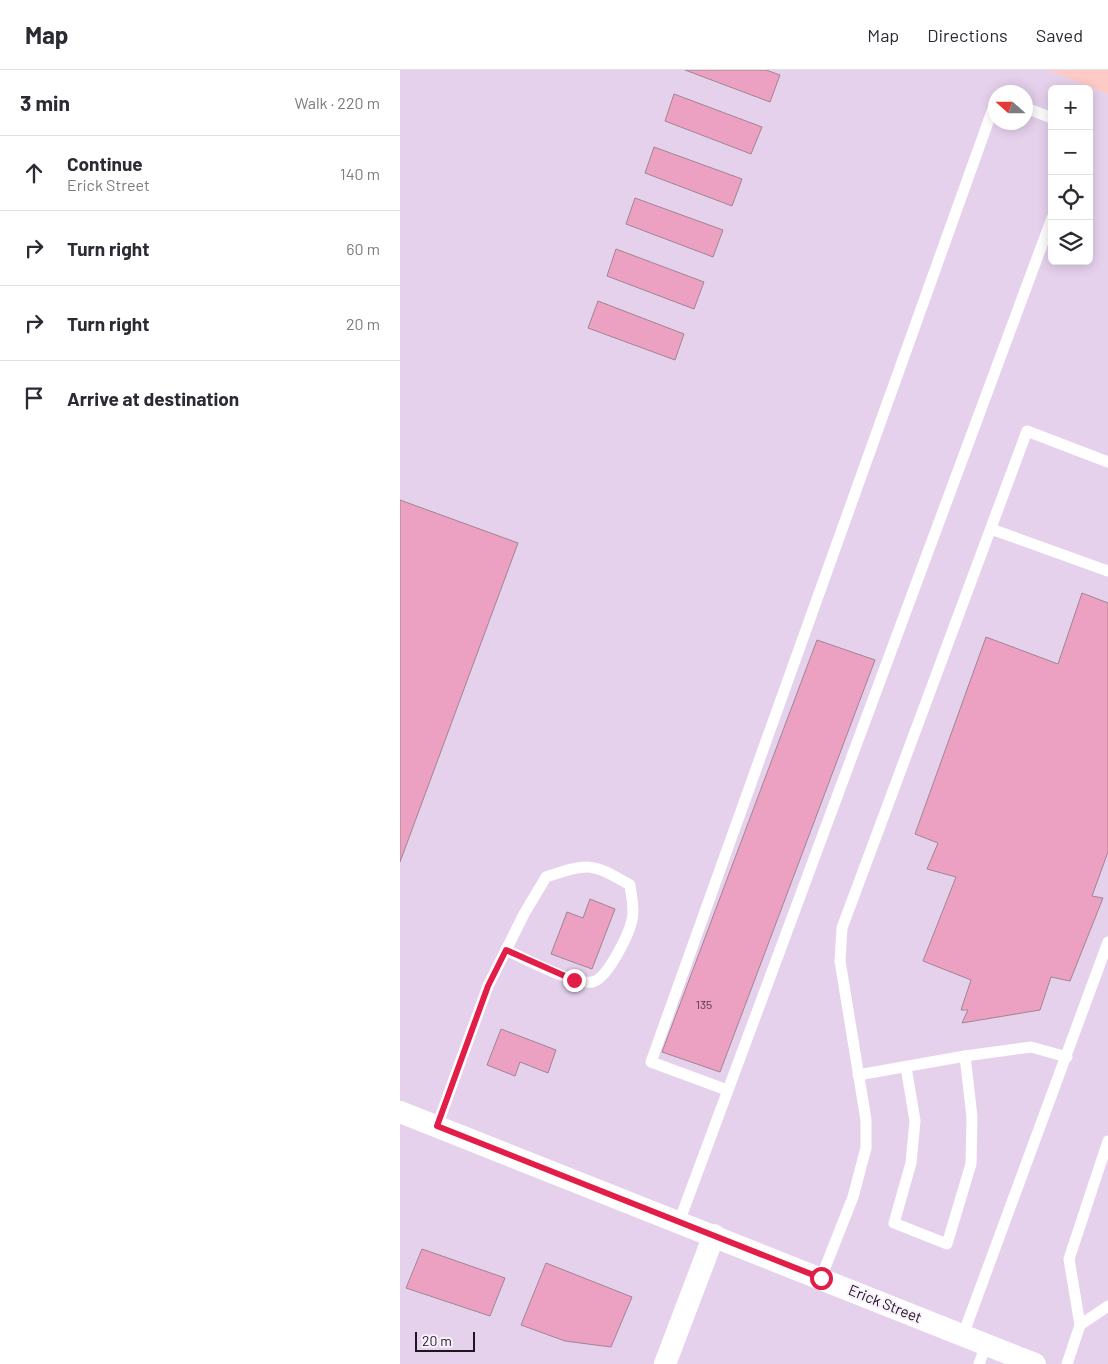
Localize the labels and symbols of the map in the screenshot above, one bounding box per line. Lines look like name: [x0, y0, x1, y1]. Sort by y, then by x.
north arrow: [988, 85, 1033, 130]
route end: [563, 969, 586, 992]
house number: 135: [696, 997, 712, 1011]
route start: [810, 1267, 833, 1290]
street label: Erick Street: [846, 1280, 925, 1326]
scale bar: [415, 1329, 475, 1352]

